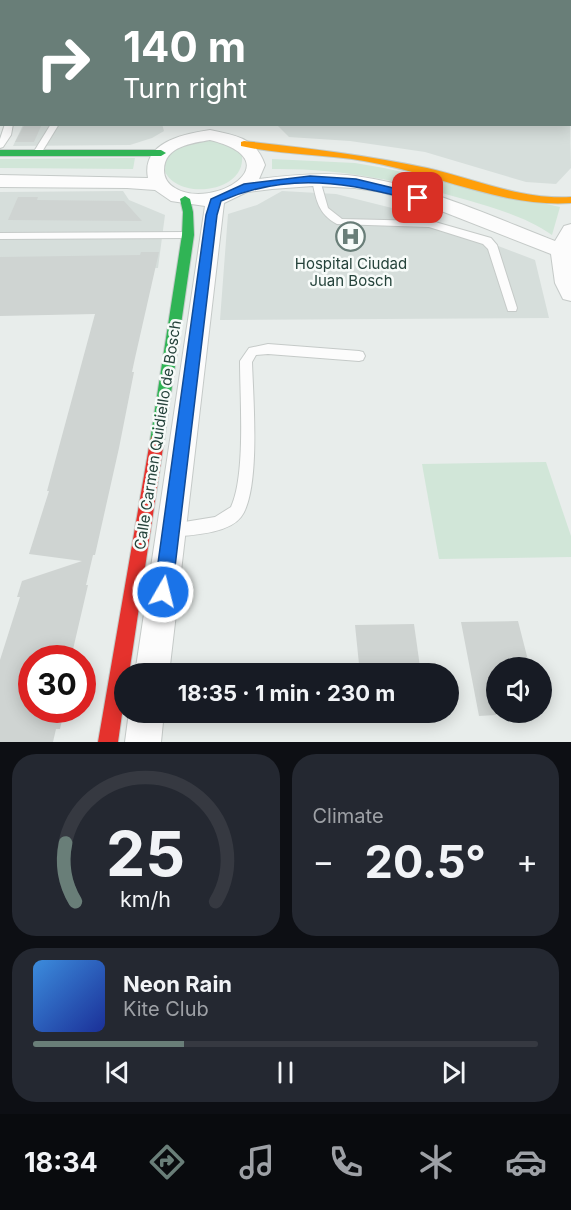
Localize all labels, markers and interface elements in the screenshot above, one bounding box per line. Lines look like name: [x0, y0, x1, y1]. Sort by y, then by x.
text: 140 m: [123, 21, 246, 72]
icon: right: [24, 24, 102, 102]
text: Turn right: [123, 72, 247, 105]
pin: [392, 172, 443, 223]
icon: arrive: [401, 181, 434, 214]
hospital icon: Hospital Ciudad Juan Bosch: [335, 221, 367, 253]
place label: Hospital Ciudad Juan Bosch: [295, 254, 407, 290]
street label: Calle Carmen Quidiello de Bosch: [130, 319, 185, 551]
position arrow: [131, 560, 195, 624]
speed limit sign: 30: [18, 645, 96, 723]
map controls: [486, 657, 552, 723]
button: sound: [486, 657, 552, 723]
text: 18:35 · 1 min · 230 m: [178, 680, 395, 706]
text: Climate: [313, 804, 384, 828]
text: 25: [106, 816, 185, 891]
text: 20.5°: [365, 834, 486, 889]
text: −: [313, 841, 334, 881]
text: +: [516, 841, 538, 881]
text: km/h: [120, 886, 171, 912]
text: Neon Rain: [123, 971, 232, 997]
text: Kite Club: [123, 997, 209, 1021]
icon: previous: [101, 1056, 134, 1089]
icon: pause: [269, 1056, 302, 1089]
icon: next: [437, 1056, 470, 1089]
icon: directions: [146, 1141, 188, 1183]
icon: music: [236, 1141, 278, 1183]
icon: phone: [325, 1141, 367, 1183]
icon: climate: [415, 1141, 457, 1183]
icon: car: [505, 1141, 547, 1183]
text: 18:34: [24, 1146, 98, 1179]

